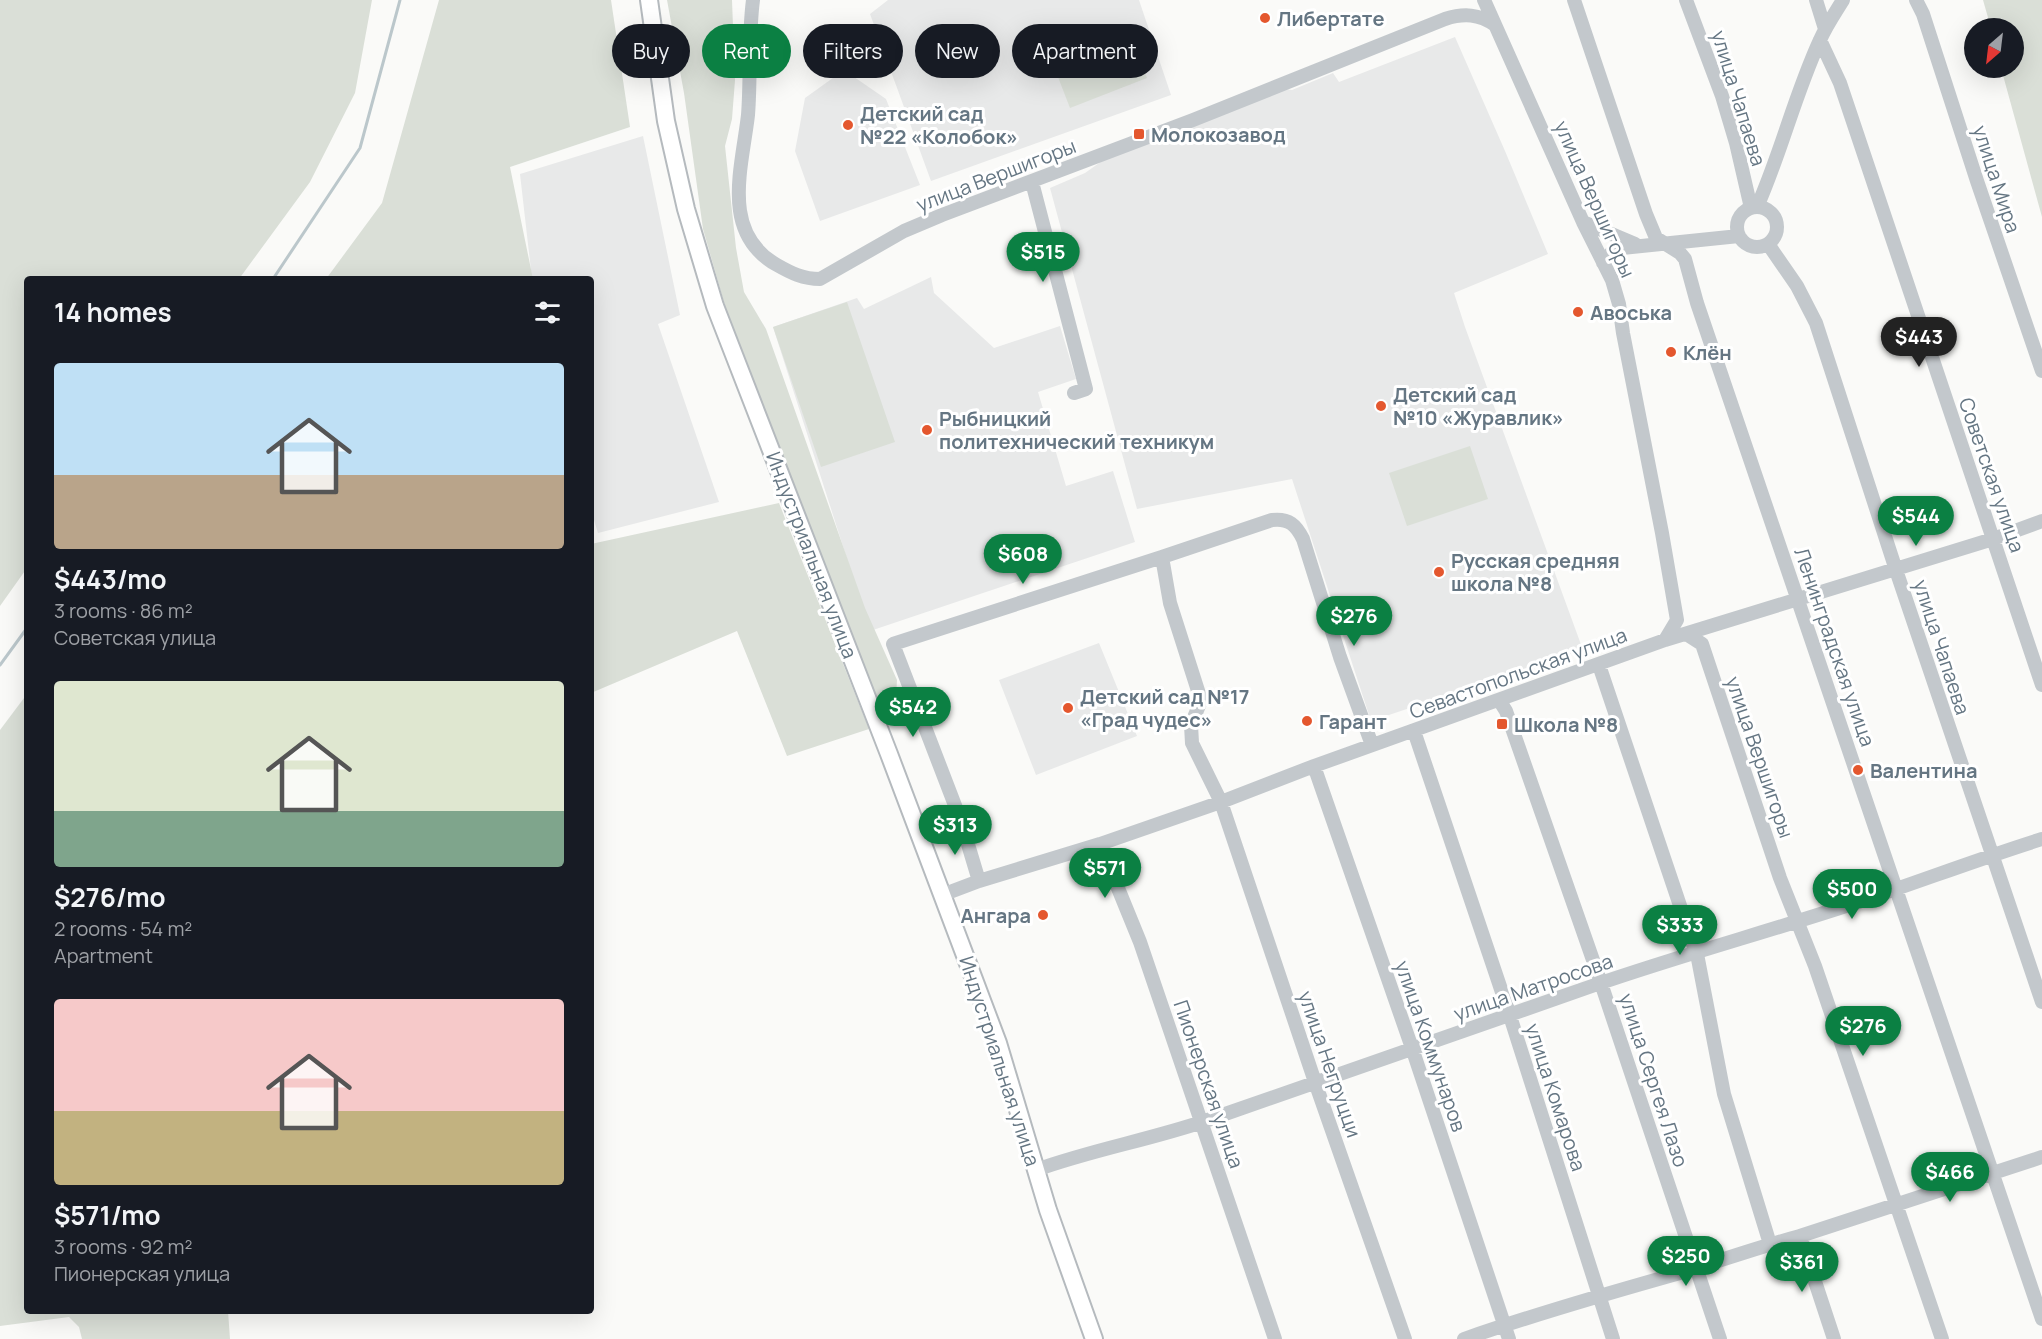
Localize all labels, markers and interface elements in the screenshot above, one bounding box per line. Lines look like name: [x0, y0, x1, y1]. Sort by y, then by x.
place label: Либертате: [1277, 5, 1385, 32]
marker: Либертате: [1258, 11, 1272, 25]
north arrow: [1964, 18, 2024, 78]
map controls: [1964, 18, 2024, 78]
chip: Buy: [612, 24, 690, 78]
chip: Rent: [702, 24, 791, 78]
chip: Filters: [803, 24, 903, 78]
chip: New: [915, 24, 1000, 78]
chip: Apartment: [1012, 24, 1158, 78]
street label: улица Чапаева: [1706, 27, 1772, 169]
place label: Детский сад №22 «Колобок»: [860, 100, 1018, 150]
street label: улица Вершигоры: [1548, 116, 1642, 282]
marker: Детский сад №22 «Колобок»: [841, 118, 855, 132]
place label: Молокозавод: [1151, 121, 1286, 148]
street label: улица Мира: [1967, 122, 2027, 236]
marker: Молокозавод: [1132, 127, 1146, 141]
street label: улица Вершигоры: [912, 132, 1080, 218]
pin: $515: [1007, 232, 1079, 283]
text: $515: [1021, 238, 1065, 265]
text: 14 homes: [54, 294, 172, 330]
icon: filters: [531, 296, 564, 329]
place label: Авоська: [1590, 299, 1672, 326]
marker: Авоська: [1571, 305, 1585, 319]
pin: $443: [1883, 317, 1955, 368]
text: $443: [1895, 323, 1943, 350]
place label: Клён: [1683, 339, 1732, 366]
marker: Клён: [1664, 345, 1678, 359]
place label: Детский сад №10 «Журавлик»: [1393, 381, 1564, 431]
street label: Советская улица: [1953, 394, 2031, 556]
marker: Детский сад №10 «Журавлик»: [1374, 399, 1388, 413]
icon: home: [255, 402, 363, 510]
place label: Рыбницкий политехнический техникум: [939, 405, 1214, 455]
marker: Рыбницкий политехнический техникум: [920, 423, 934, 437]
street label: Индустриальная улица: [760, 448, 864, 662]
pin: $544: [1880, 496, 1952, 547]
text: $544: [1892, 502, 1940, 529]
pin: $608: [987, 534, 1059, 585]
text: $608: [998, 540, 1048, 567]
street label: Ленинградская улица: [1788, 544, 1882, 750]
place label: Русская средняя школа №8: [1451, 547, 1620, 597]
text: $443/mo: [54, 561, 166, 597]
marker: Русская средняя школа №8: [1432, 565, 1446, 579]
street label: улица Чапаева: [1907, 576, 1977, 718]
pin: $276: [1318, 596, 1390, 647]
text: 3 rooms · 86 m²: [54, 597, 193, 624]
text: $276: [1330, 602, 1378, 629]
street label: Севастопольская улица: [1406, 621, 1630, 725]
text: Советская улица: [54, 624, 216, 651]
street label: улица Вершигоры: [1720, 673, 1800, 841]
place label: Детский сад №17 «Град чудес»: [1080, 683, 1249, 733]
pin: $542: [877, 687, 949, 738]
text: $542: [889, 693, 937, 720]
marker: Детский сад №17 «Град чудес»: [1061, 701, 1075, 715]
place label: Гарант: [1319, 708, 1387, 735]
place label: Школа №8: [1514, 711, 1618, 738]
marker: Гарант: [1300, 714, 1314, 728]
marker: Школа №8: [1495, 717, 1509, 731]
icon: home: [255, 720, 363, 828]
place label: Валентина: [1870, 757, 1978, 784]
marker: Валентина: [1851, 763, 1865, 777]
pin: $313: [919, 805, 991, 856]
text: $313: [933, 811, 977, 838]
pin: $571: [1069, 848, 1141, 899]
text: $571: [1083, 854, 1127, 881]
pin: $500: [1816, 869, 1888, 920]
text: $500: [1827, 875, 1877, 902]
text: $276/mo: [54, 879, 166, 915]
place label: Ангара: [960, 902, 1031, 929]
pin: $333: [1644, 905, 1716, 956]
marker: Ангара: [1036, 908, 1050, 922]
text: $333: [1656, 911, 1704, 938]
text: 2 rooms · 54 m²: [54, 915, 192, 942]
text: Apartment: [54, 942, 153, 969]
street label: улица Матросова: [1450, 947, 1616, 1027]
street label: Индустриальная улица: [953, 953, 1047, 1169]
street label: улица Коммунаров: [1389, 957, 1473, 1135]
street label: улица Негруцци: [1292, 987, 1368, 1141]
street label: улица Сергея Лазо: [1613, 990, 1695, 1171]
street label: Пионерская улица: [1168, 996, 1250, 1172]
pin: $276: [1827, 1006, 1899, 1057]
text: $276: [1839, 1012, 1887, 1039]
street label: улица Комарова: [1519, 1020, 1593, 1174]
icon: home: [255, 1038, 363, 1146]
pin: $466: [1914, 1152, 1986, 1203]
text: $466: [1925, 1158, 1975, 1185]
text: $571/mo: [54, 1197, 161, 1233]
text: 3 rooms · 92 m²: [54, 1233, 193, 1260]
pin: $250: [1650, 1236, 1722, 1287]
text: $250: [1661, 1242, 1711, 1269]
pin: $361: [1766, 1242, 1838, 1293]
text: $361: [1779, 1248, 1825, 1275]
text: Пионерская улица: [54, 1260, 230, 1287]

